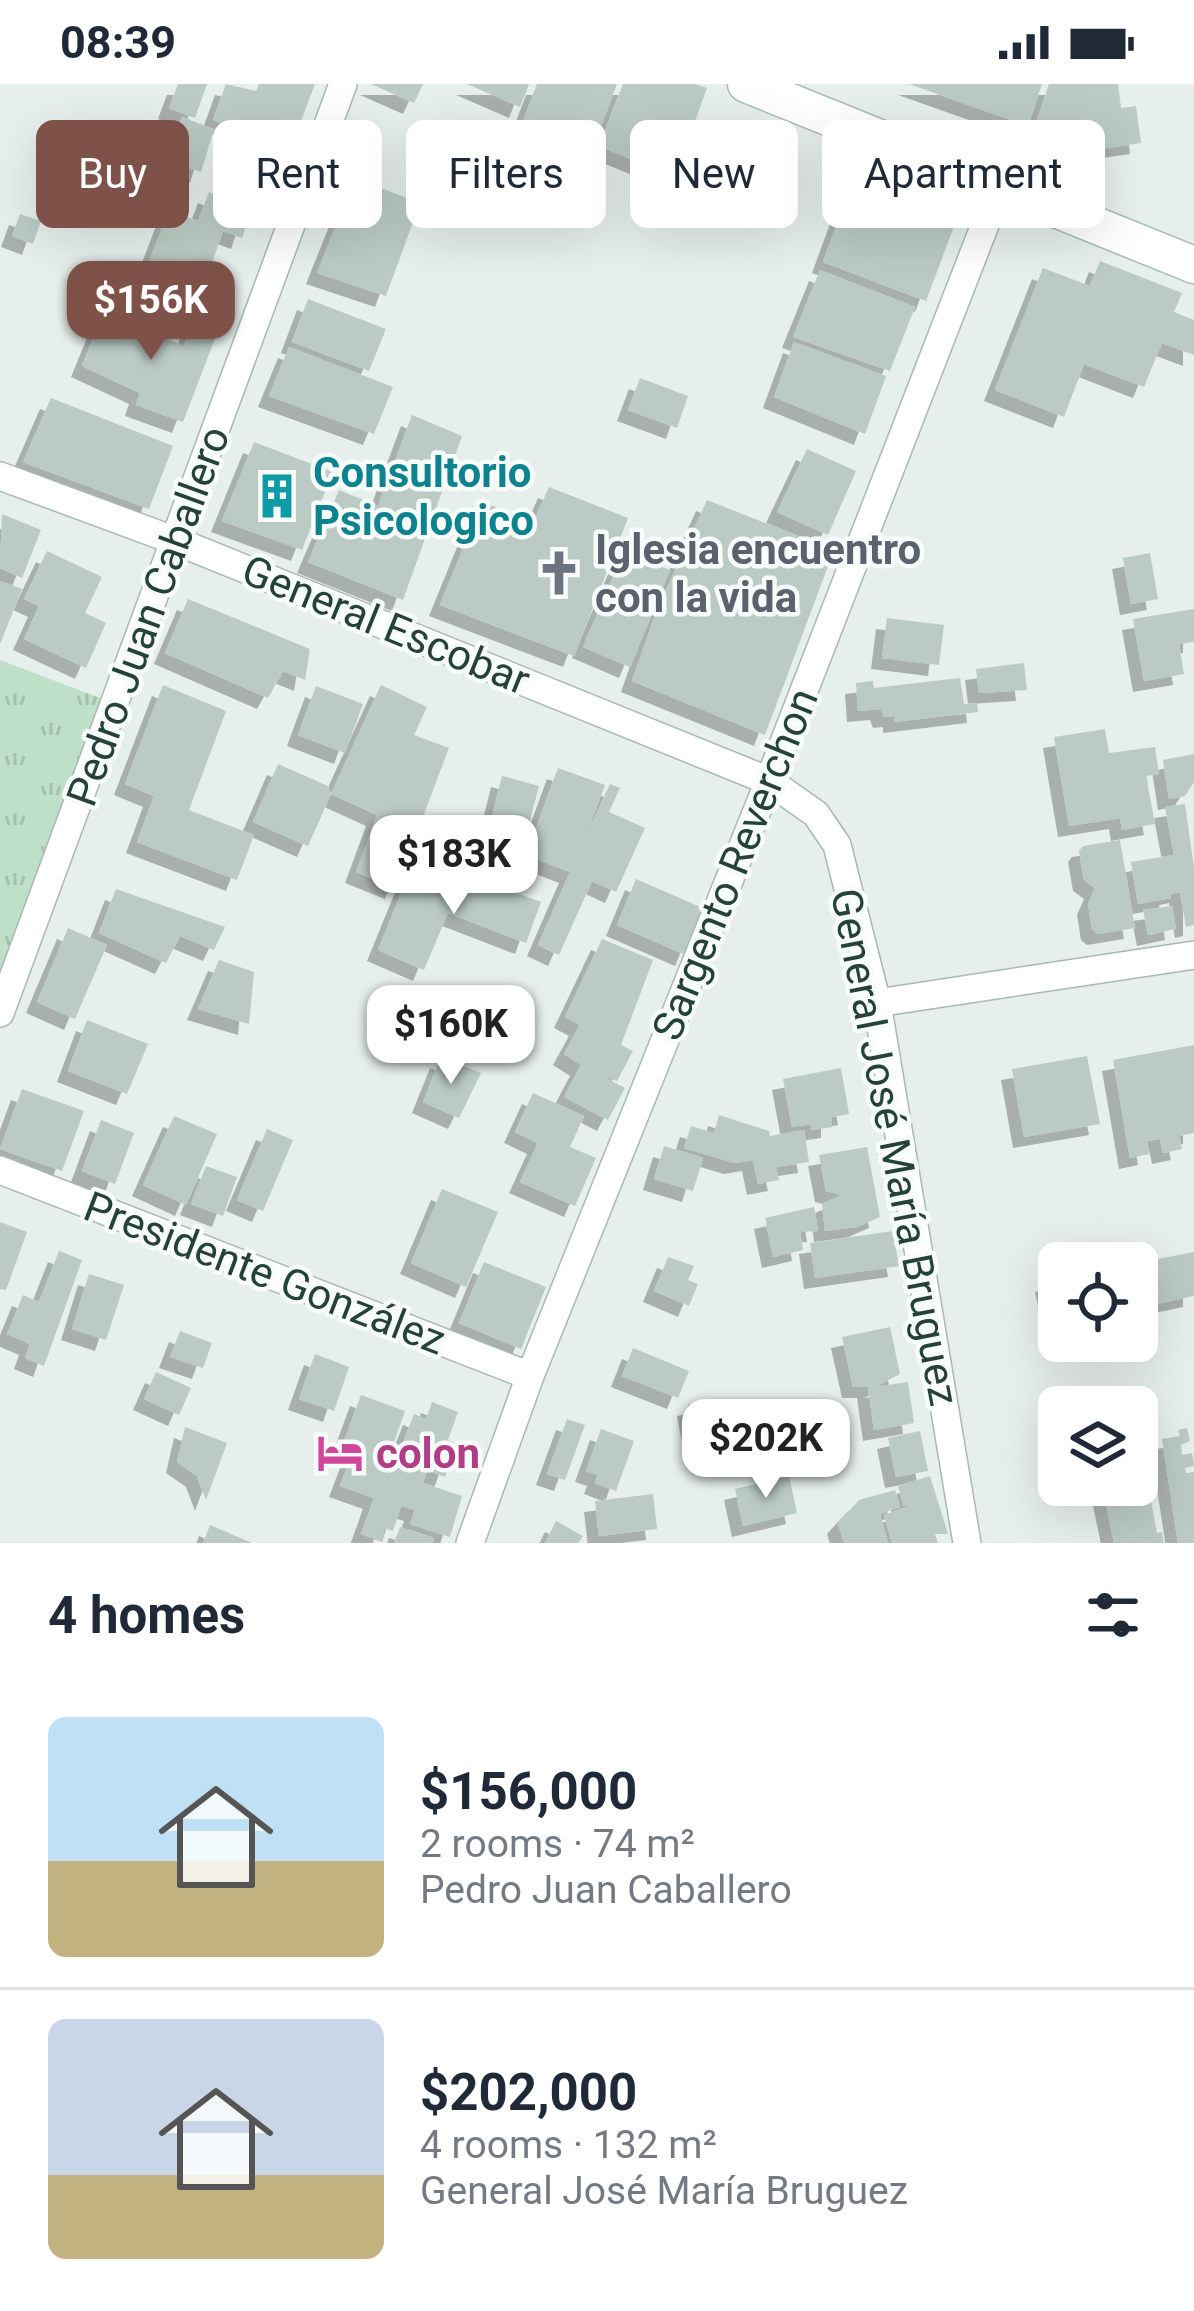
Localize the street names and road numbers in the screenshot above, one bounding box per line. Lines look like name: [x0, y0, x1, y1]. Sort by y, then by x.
street label: Pedro Juan Caballero: [57, 420, 239, 812]
street label: General Escobar: [235, 545, 537, 705]
street label: Sargento Reverchon: [642, 681, 828, 1047]
street label: General José María Bruguez: [821, 884, 969, 1410]
street label: Presidente González: [78, 1182, 452, 1364]

